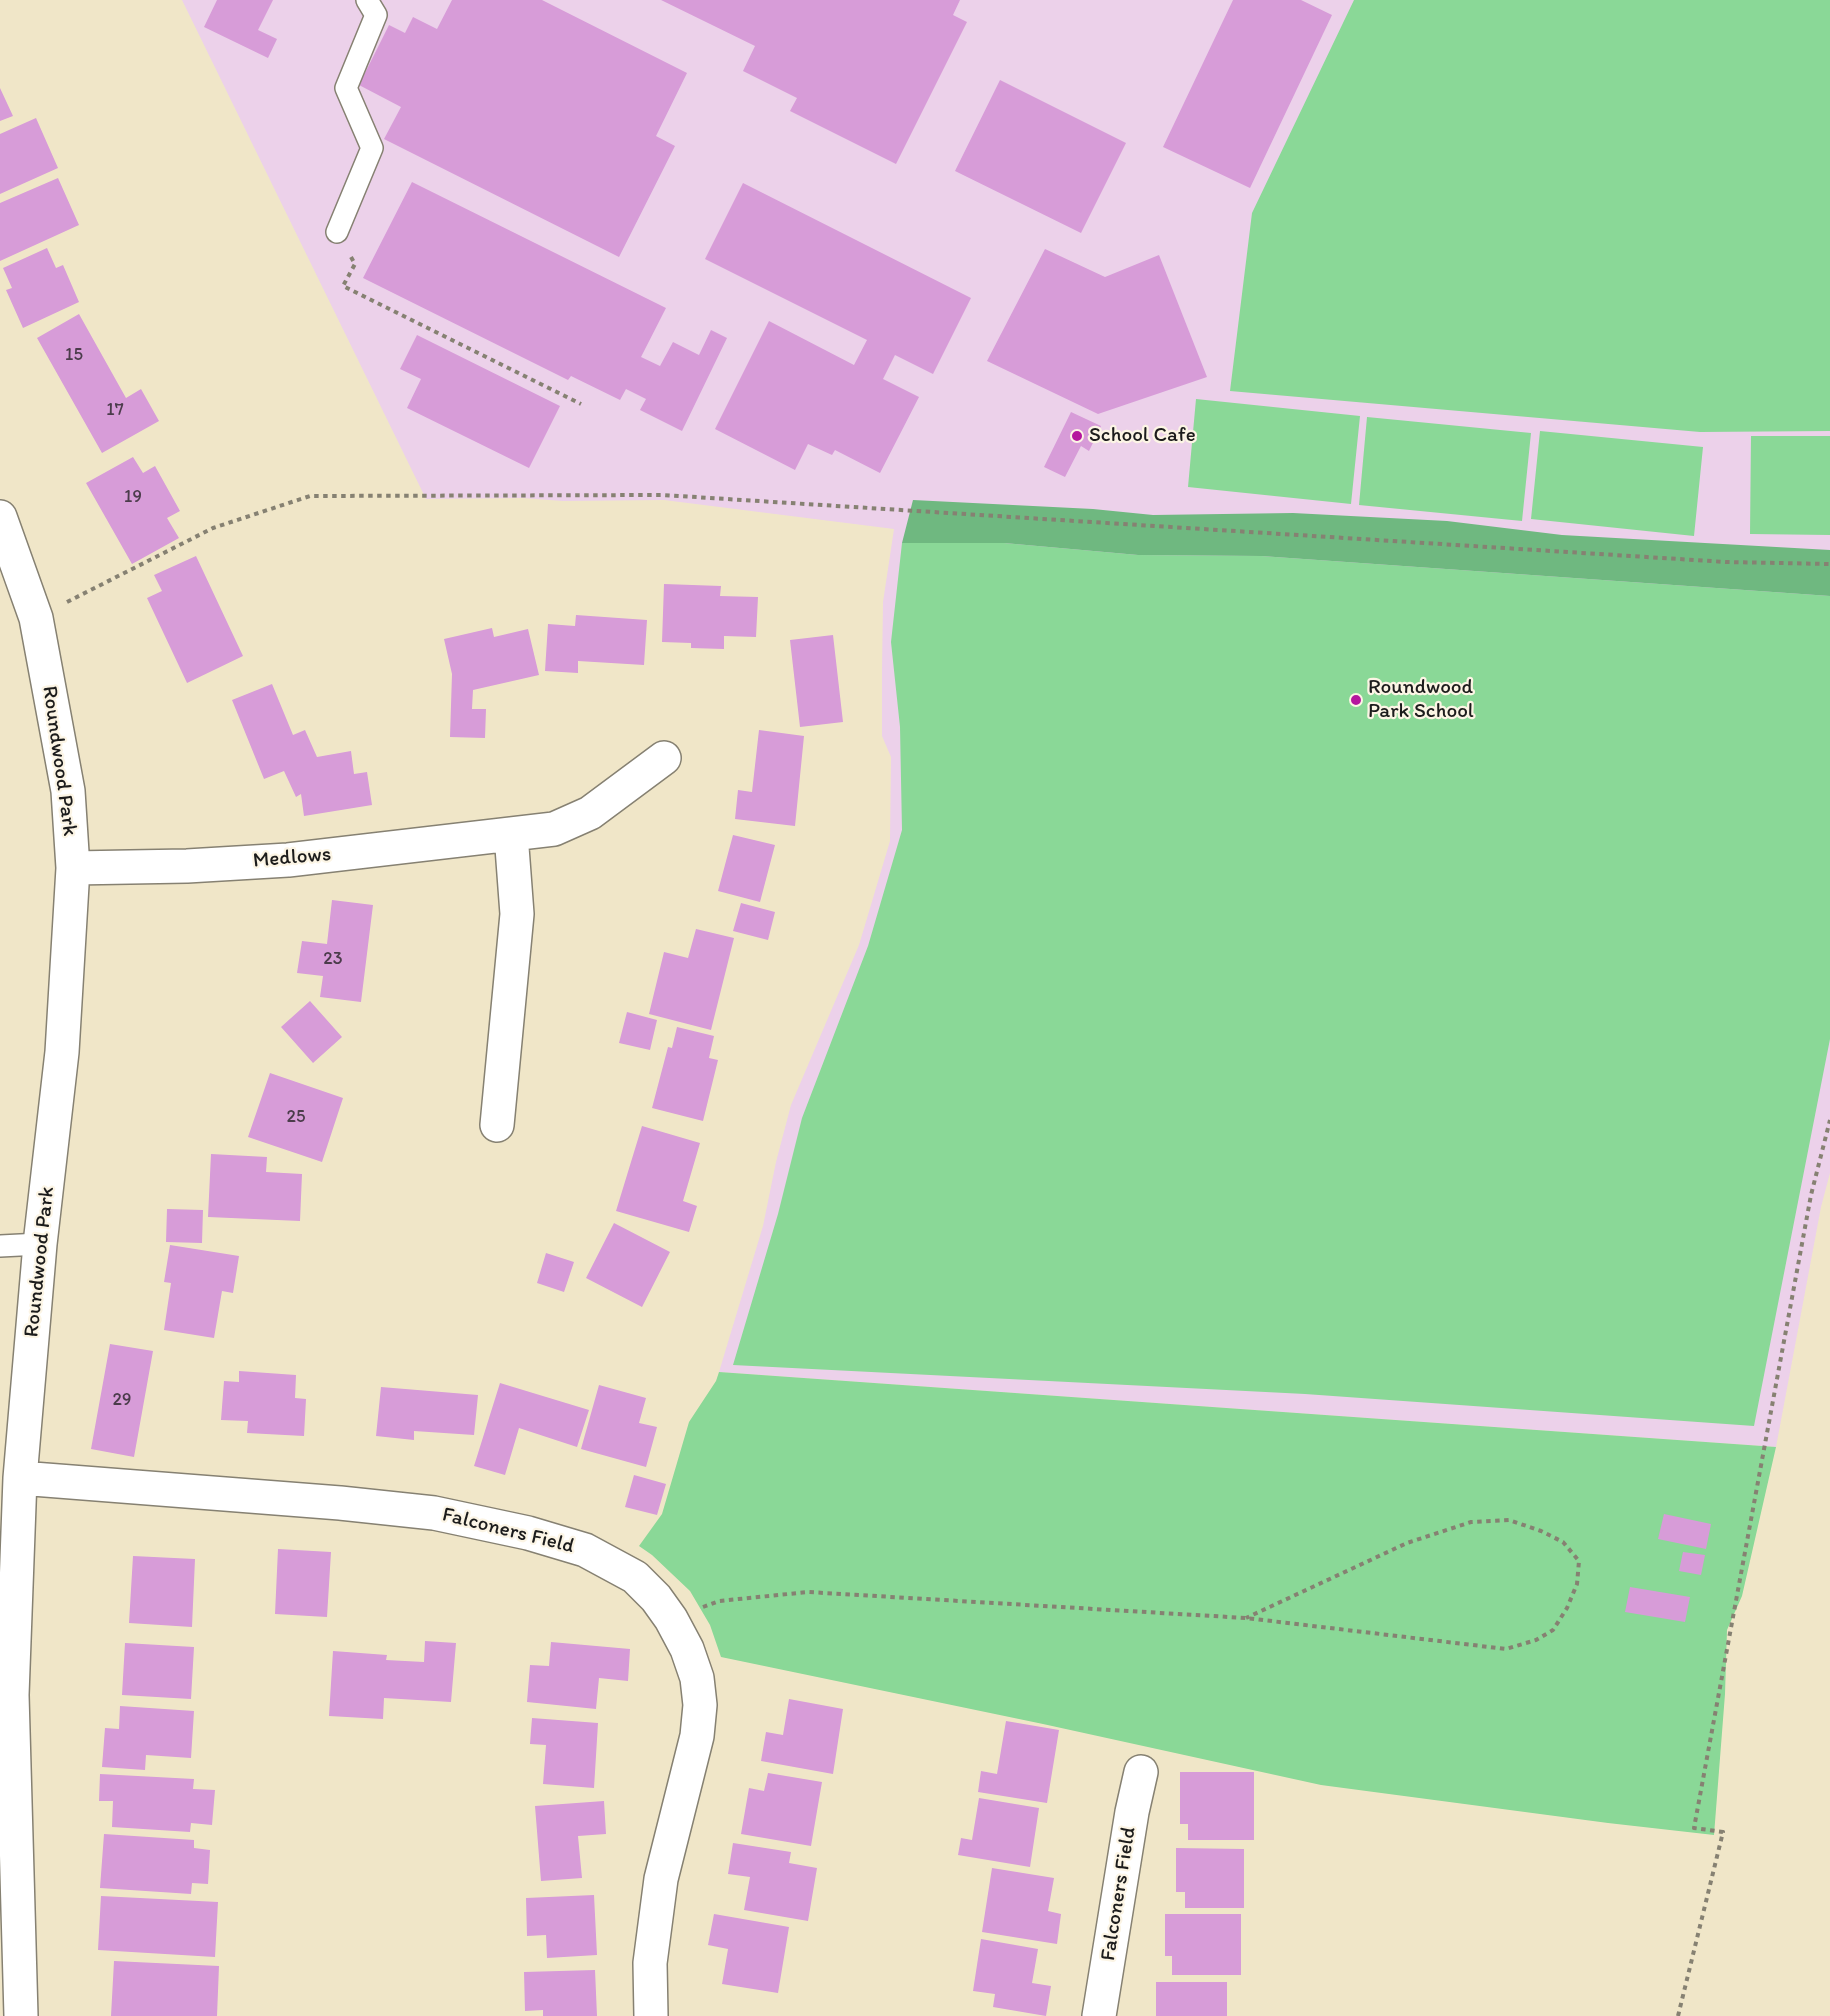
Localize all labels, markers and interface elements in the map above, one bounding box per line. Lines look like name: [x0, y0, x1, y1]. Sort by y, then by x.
house number: 15: [65, 344, 83, 366]
house number: 17: [106, 399, 124, 421]
place label: School Cafe: [1089, 423, 1196, 449]
marker: School Cafe: [1070, 429, 1084, 443]
house number: 19: [124, 486, 142, 508]
place label: Roundwood Park School: [1368, 675, 1474, 725]
street label: Roundwood Park: [36, 684, 82, 838]
marker: Roundwood Park School: [1349, 693, 1363, 707]
street label: Medlows: [252, 842, 332, 874]
house number: 23: [323, 948, 343, 970]
house number: 25: [287, 1106, 305, 1128]
street label: Roundwood Park: [20, 1185, 60, 1339]
house number: 29: [113, 1389, 131, 1411]
street label: Falconers Field: [440, 1502, 576, 1560]
street label: Falconers Field: [1096, 1825, 1142, 1963]

